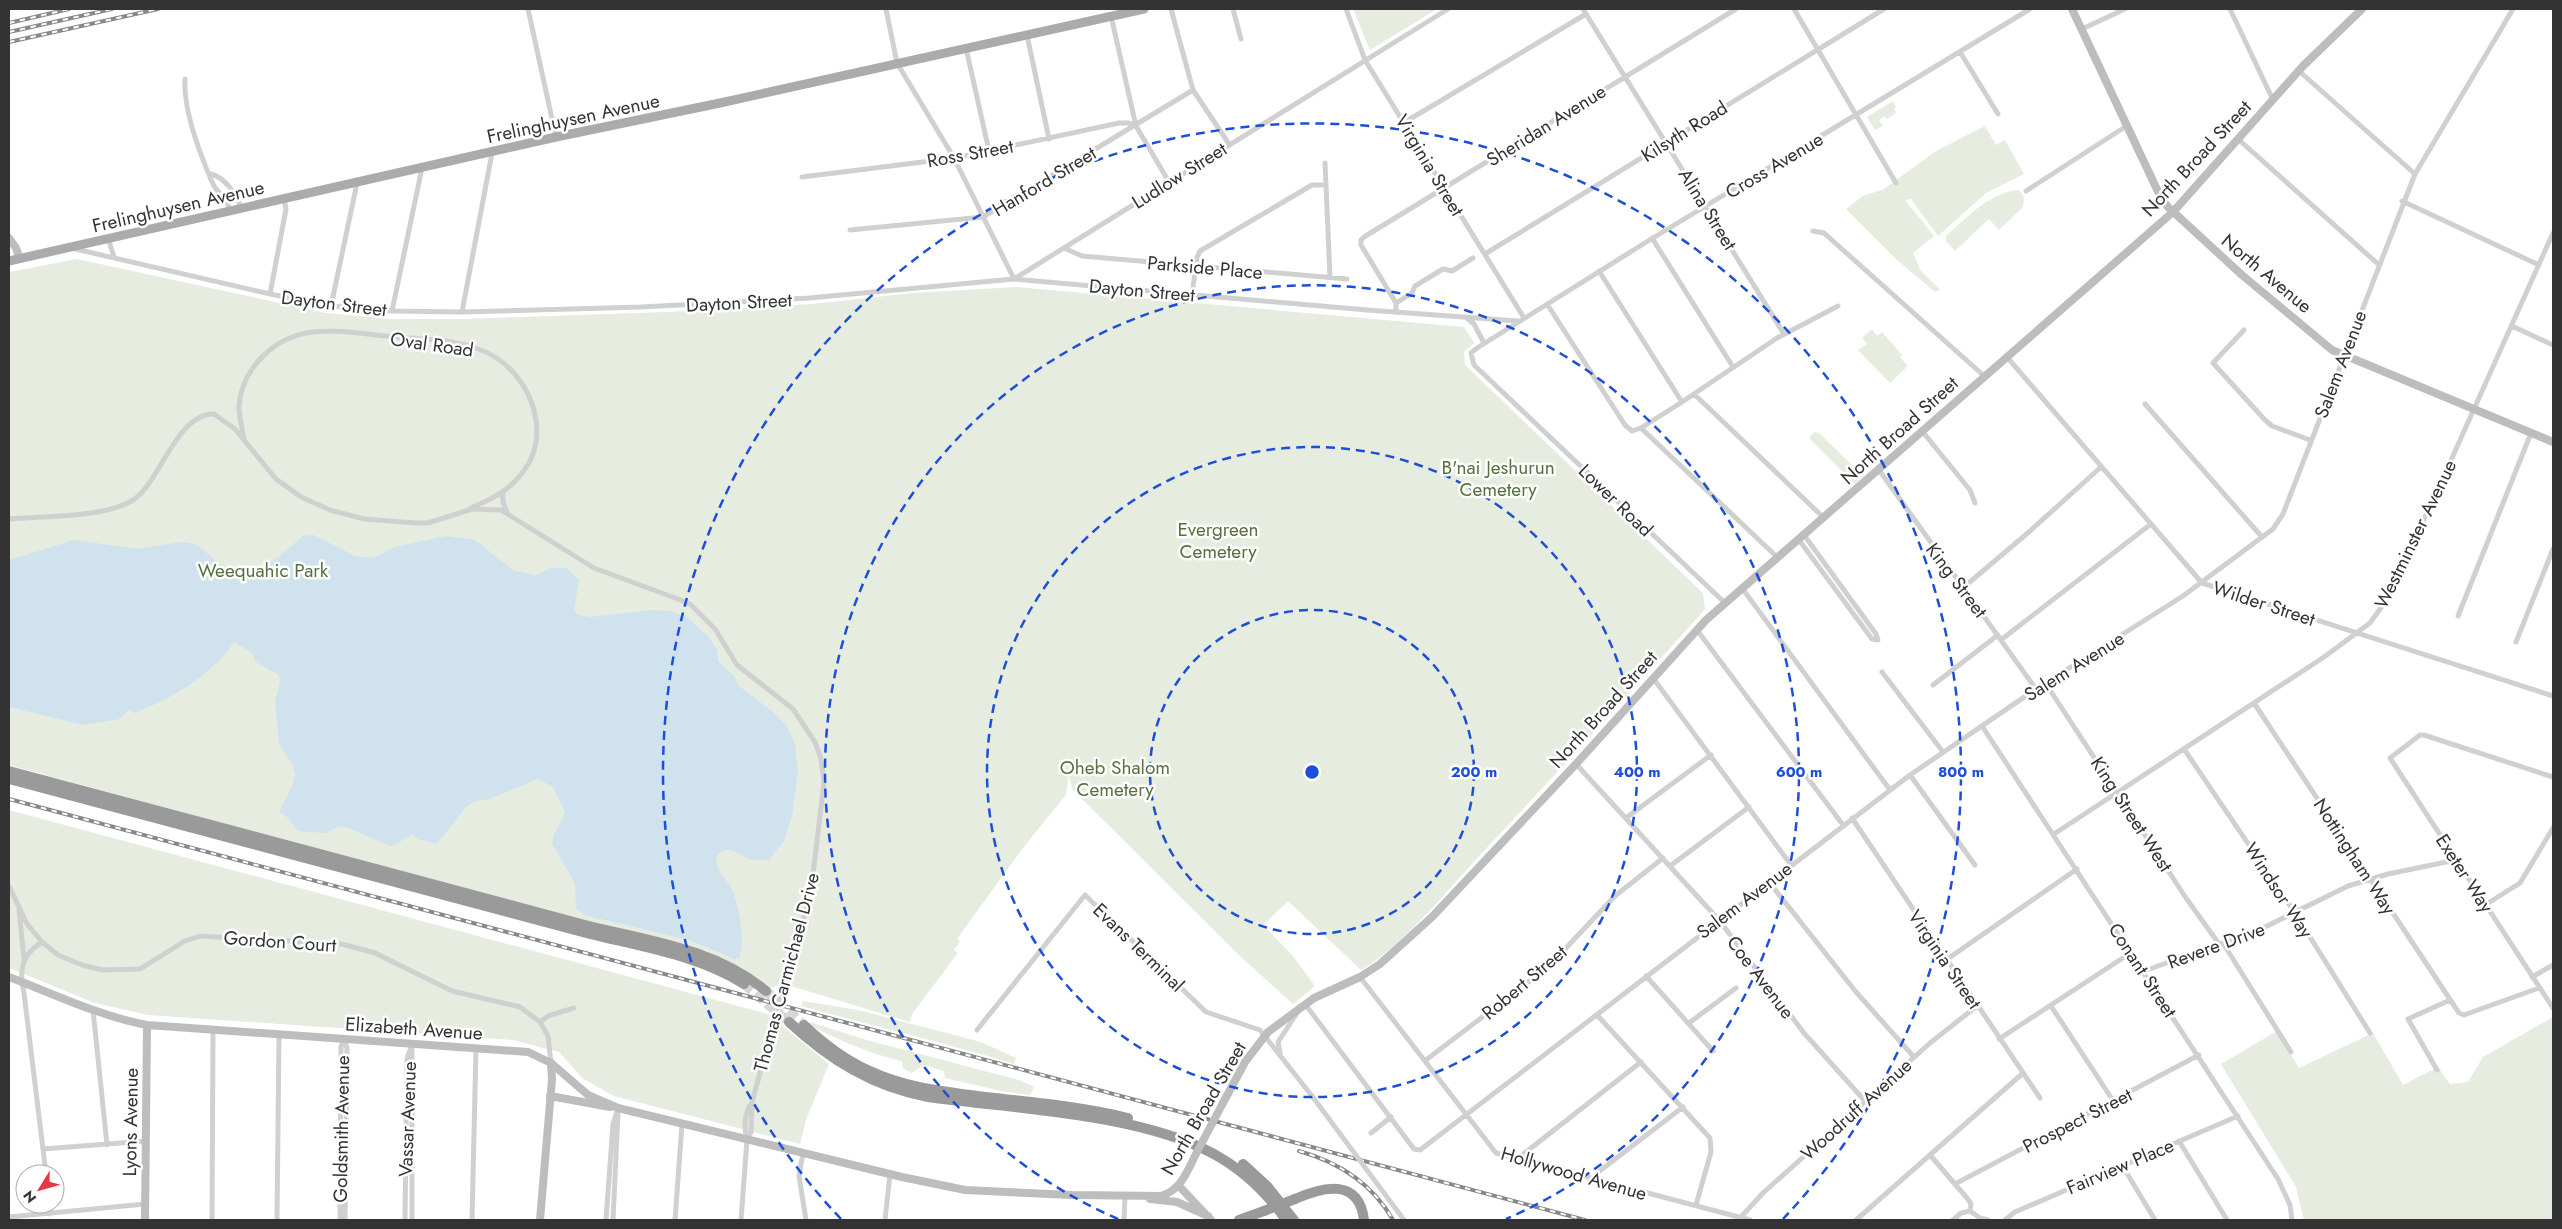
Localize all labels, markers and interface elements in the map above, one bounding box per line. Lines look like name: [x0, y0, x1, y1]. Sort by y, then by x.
street label: Sheridan Avenue: [1481, 78, 1611, 173]
street label: Frelinghuysen Avenue: [484, 87, 662, 150]
street label: Kilsyth Road: [1636, 94, 1733, 169]
street label: North Broad Street: [2135, 94, 2258, 222]
street label: Virginia Street: [1388, 109, 1471, 222]
street label: Cross Avenue: [1720, 125, 1828, 205]
street label: Ross Street: [925, 133, 1016, 174]
street label: Ludlow Street: [1127, 135, 1232, 215]
street label: Hanford Street: [987, 140, 1102, 223]
street label: Alina Street: [1672, 163, 1744, 256]
street label: Frelinghuysen Avenue: [89, 174, 267, 239]
street label: North Avenue: [2215, 227, 2318, 320]
street label: Parkside Place: [1146, 249, 1264, 286]
street label: Dayton Street: [1088, 272, 1196, 309]
street label: Dayton Street: [280, 284, 389, 323]
street label: Dayton Street: [685, 286, 793, 319]
street label: Salem Avenue: [2308, 306, 2373, 422]
street label: Oval Road: [389, 325, 475, 364]
street label: North Broad Street: [1835, 370, 1964, 491]
park label: B'nai Jeshurun Cemetery: [1441, 454, 1555, 503]
street label: Westminster Avenue: [2368, 455, 2463, 613]
street label: Lower Road: [1572, 458, 1659, 543]
park label: Evergreen Cemetery: [1177, 516, 1259, 565]
street label: King Street: [1919, 537, 1994, 624]
park label: Weequahic Park: [198, 557, 329, 584]
street label: Wilder Street: [2209, 574, 2319, 633]
street label: Salem Avenue: [2019, 625, 2130, 708]
street label: North Broad Street: [1543, 644, 1664, 774]
street label: King Street West: [2084, 751, 2179, 878]
park label: Oheb Shalom Cemetery: [1060, 754, 1170, 803]
text: 200 m: [1451, 761, 1497, 783]
text: 400 m: [1613, 761, 1661, 783]
text: 600 m: [1776, 761, 1822, 783]
text: 800 m: [1938, 761, 1984, 783]
centre of rings: [1303, 763, 1321, 781]
street label: Nottingham Way: [2307, 793, 2403, 920]
street label: Exeter Way: [2429, 829, 2500, 918]
street label: Windsor Way: [2238, 837, 2320, 944]
street label: Salem Avenue: [1691, 855, 1798, 945]
street label: Thomas Carmichael Drive: [747, 869, 826, 1075]
street label: Evans Terminal: [1087, 897, 1190, 998]
street label: Virginia Street: [1901, 904, 1988, 1015]
street label: Revere Drive: [2164, 915, 2269, 976]
street label: Conant Street: [2102, 918, 2184, 1023]
street label: Gordon Court: [223, 924, 338, 959]
street label: Coe Avenue: [1720, 930, 1801, 1025]
street label: Robert Street: [1476, 938, 1573, 1026]
street label: Elizabeth Avenue: [344, 1010, 484, 1047]
street label: North Broad Street: [1154, 1036, 1253, 1180]
street label: Woodruff Avenue: [1795, 1052, 1918, 1167]
street label: Goldsmith Avenue: [327, 1055, 356, 1203]
street label: Vassar Avenue: [392, 1061, 423, 1177]
street label: Lyons Avenue: [116, 1067, 145, 1177]
street label: Prospect Street: [2018, 1081, 2137, 1160]
street label: Fairview Place: [2062, 1132, 2178, 1201]
street label: Hollywood Avenue: [1498, 1140, 1650, 1207]
north arrow: [15, 1164, 65, 1214]
text: N: [18, 1186, 41, 1207]

